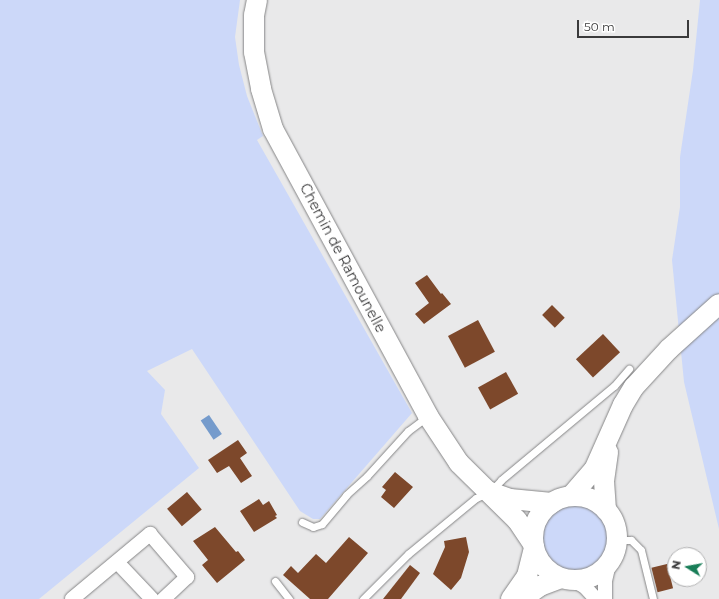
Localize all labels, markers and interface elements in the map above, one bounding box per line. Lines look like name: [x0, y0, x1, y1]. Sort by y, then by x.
scale bar: [579, 12, 691, 38]
text: 50 m: [584, 19, 615, 34]
street label: Chemin de Ramounelle: [297, 181, 389, 335]
north arrow: [667, 547, 707, 587]
text: N: [668, 559, 684, 571]

